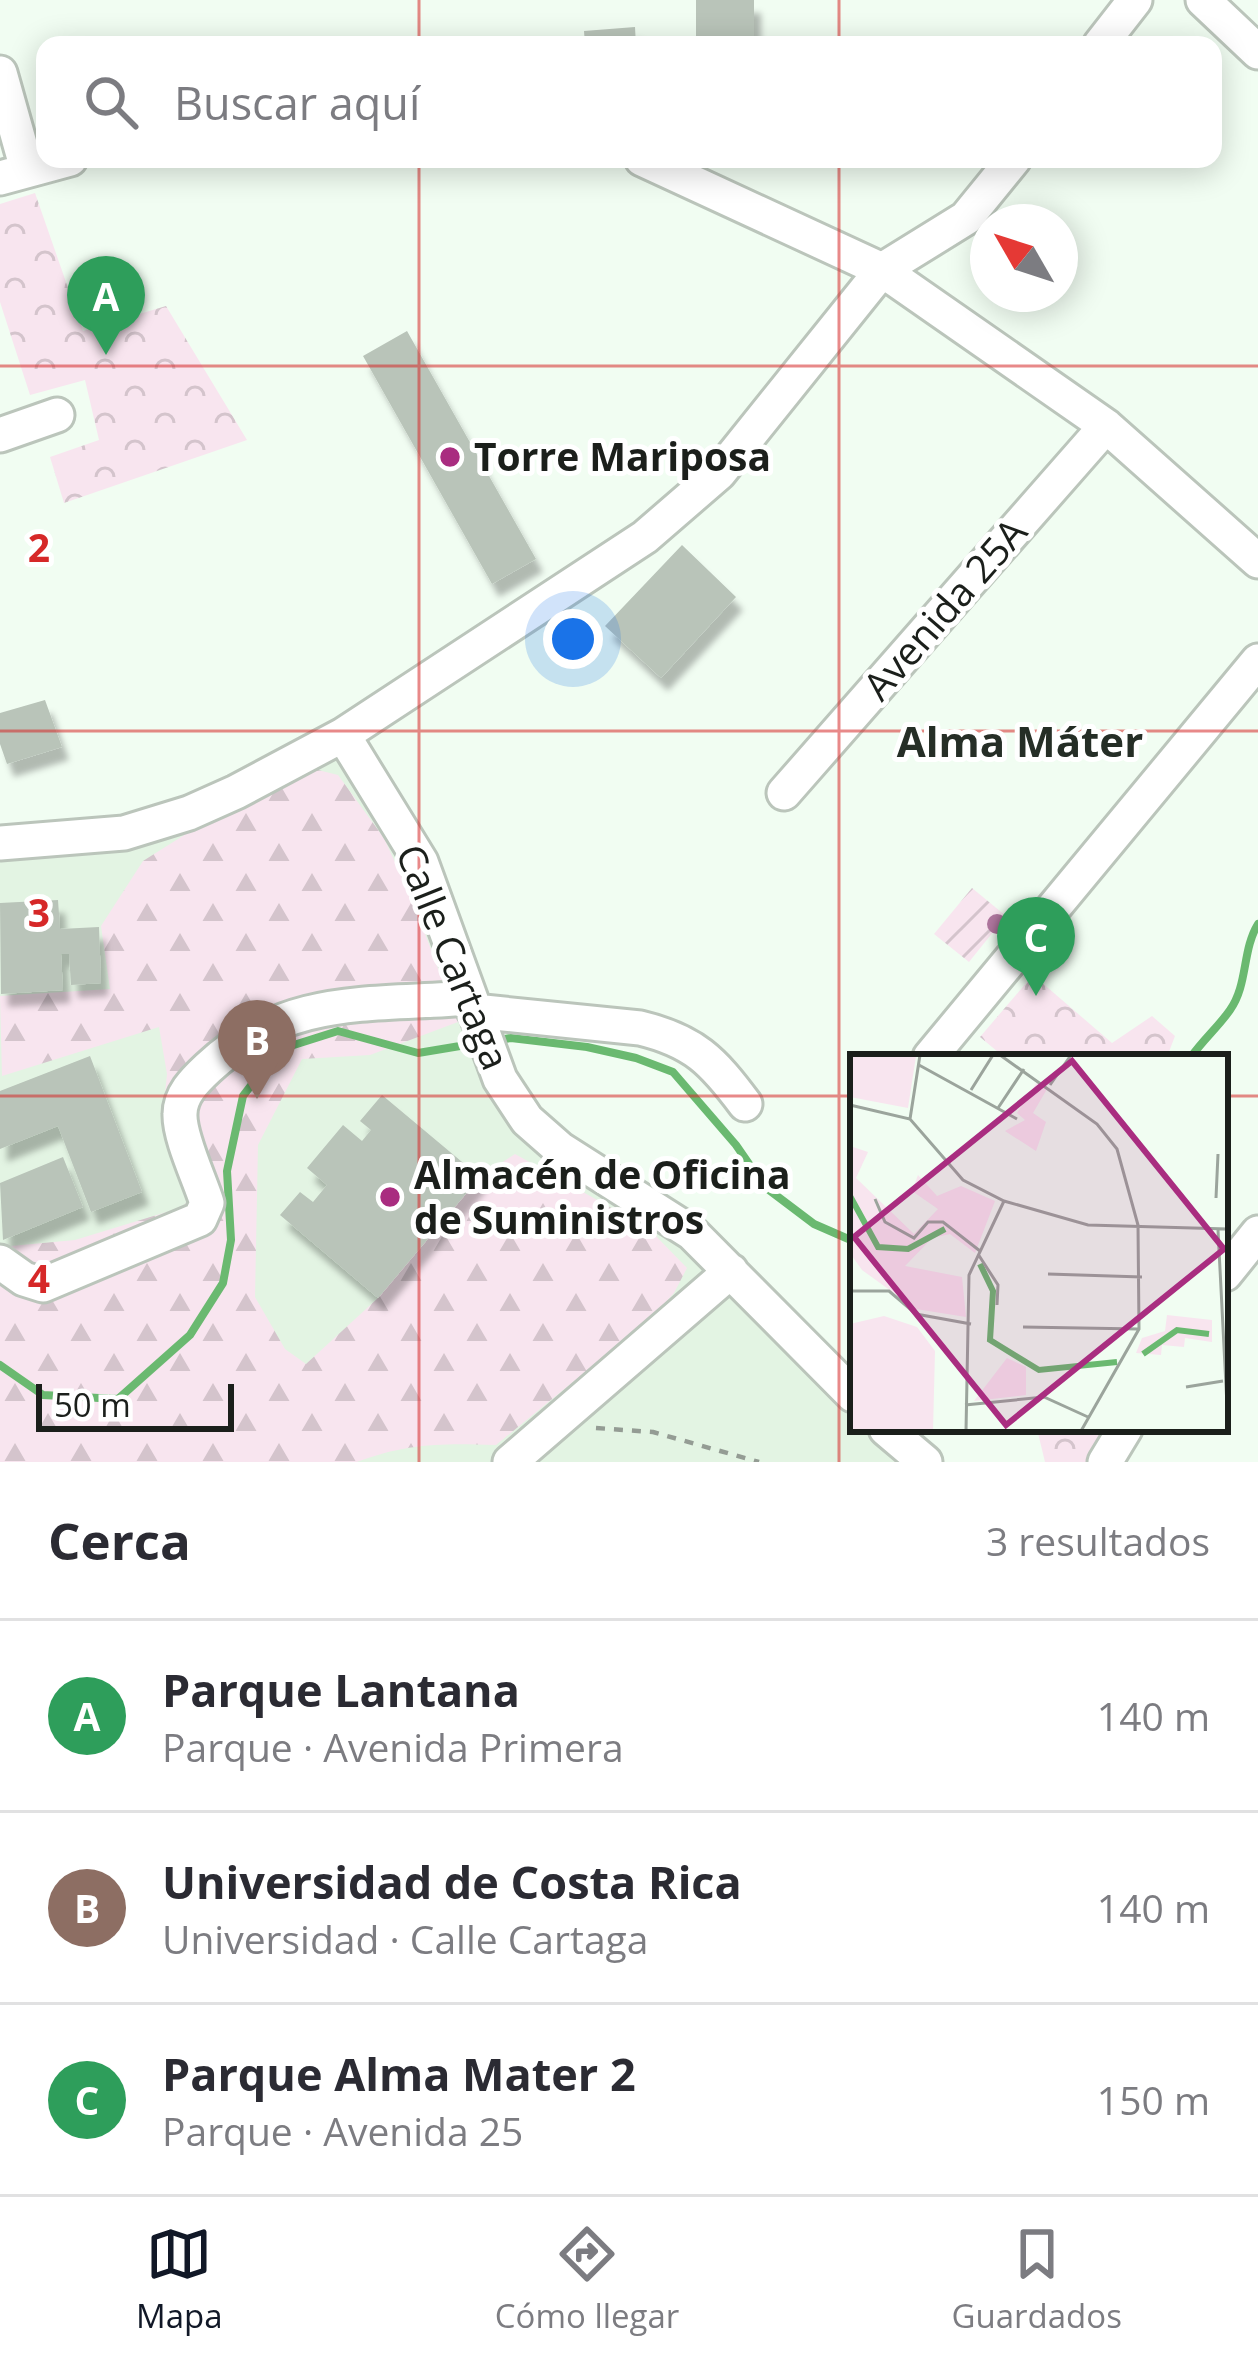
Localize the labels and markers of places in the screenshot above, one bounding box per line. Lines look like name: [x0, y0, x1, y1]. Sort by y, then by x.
pin: A: [67, 256, 145, 355]
place label: Torre Mariposa: [474, 429, 771, 482]
marker: Torre Mariposa: [437, 444, 463, 470]
pin: C: [997, 897, 1075, 996]
pin: B: [218, 1000, 296, 1099]
place label: Almacén de Oficina de Suministros: [414, 1147, 791, 1245]
marker: Almacén de Oficina de Suministros: [377, 1184, 403, 1210]

